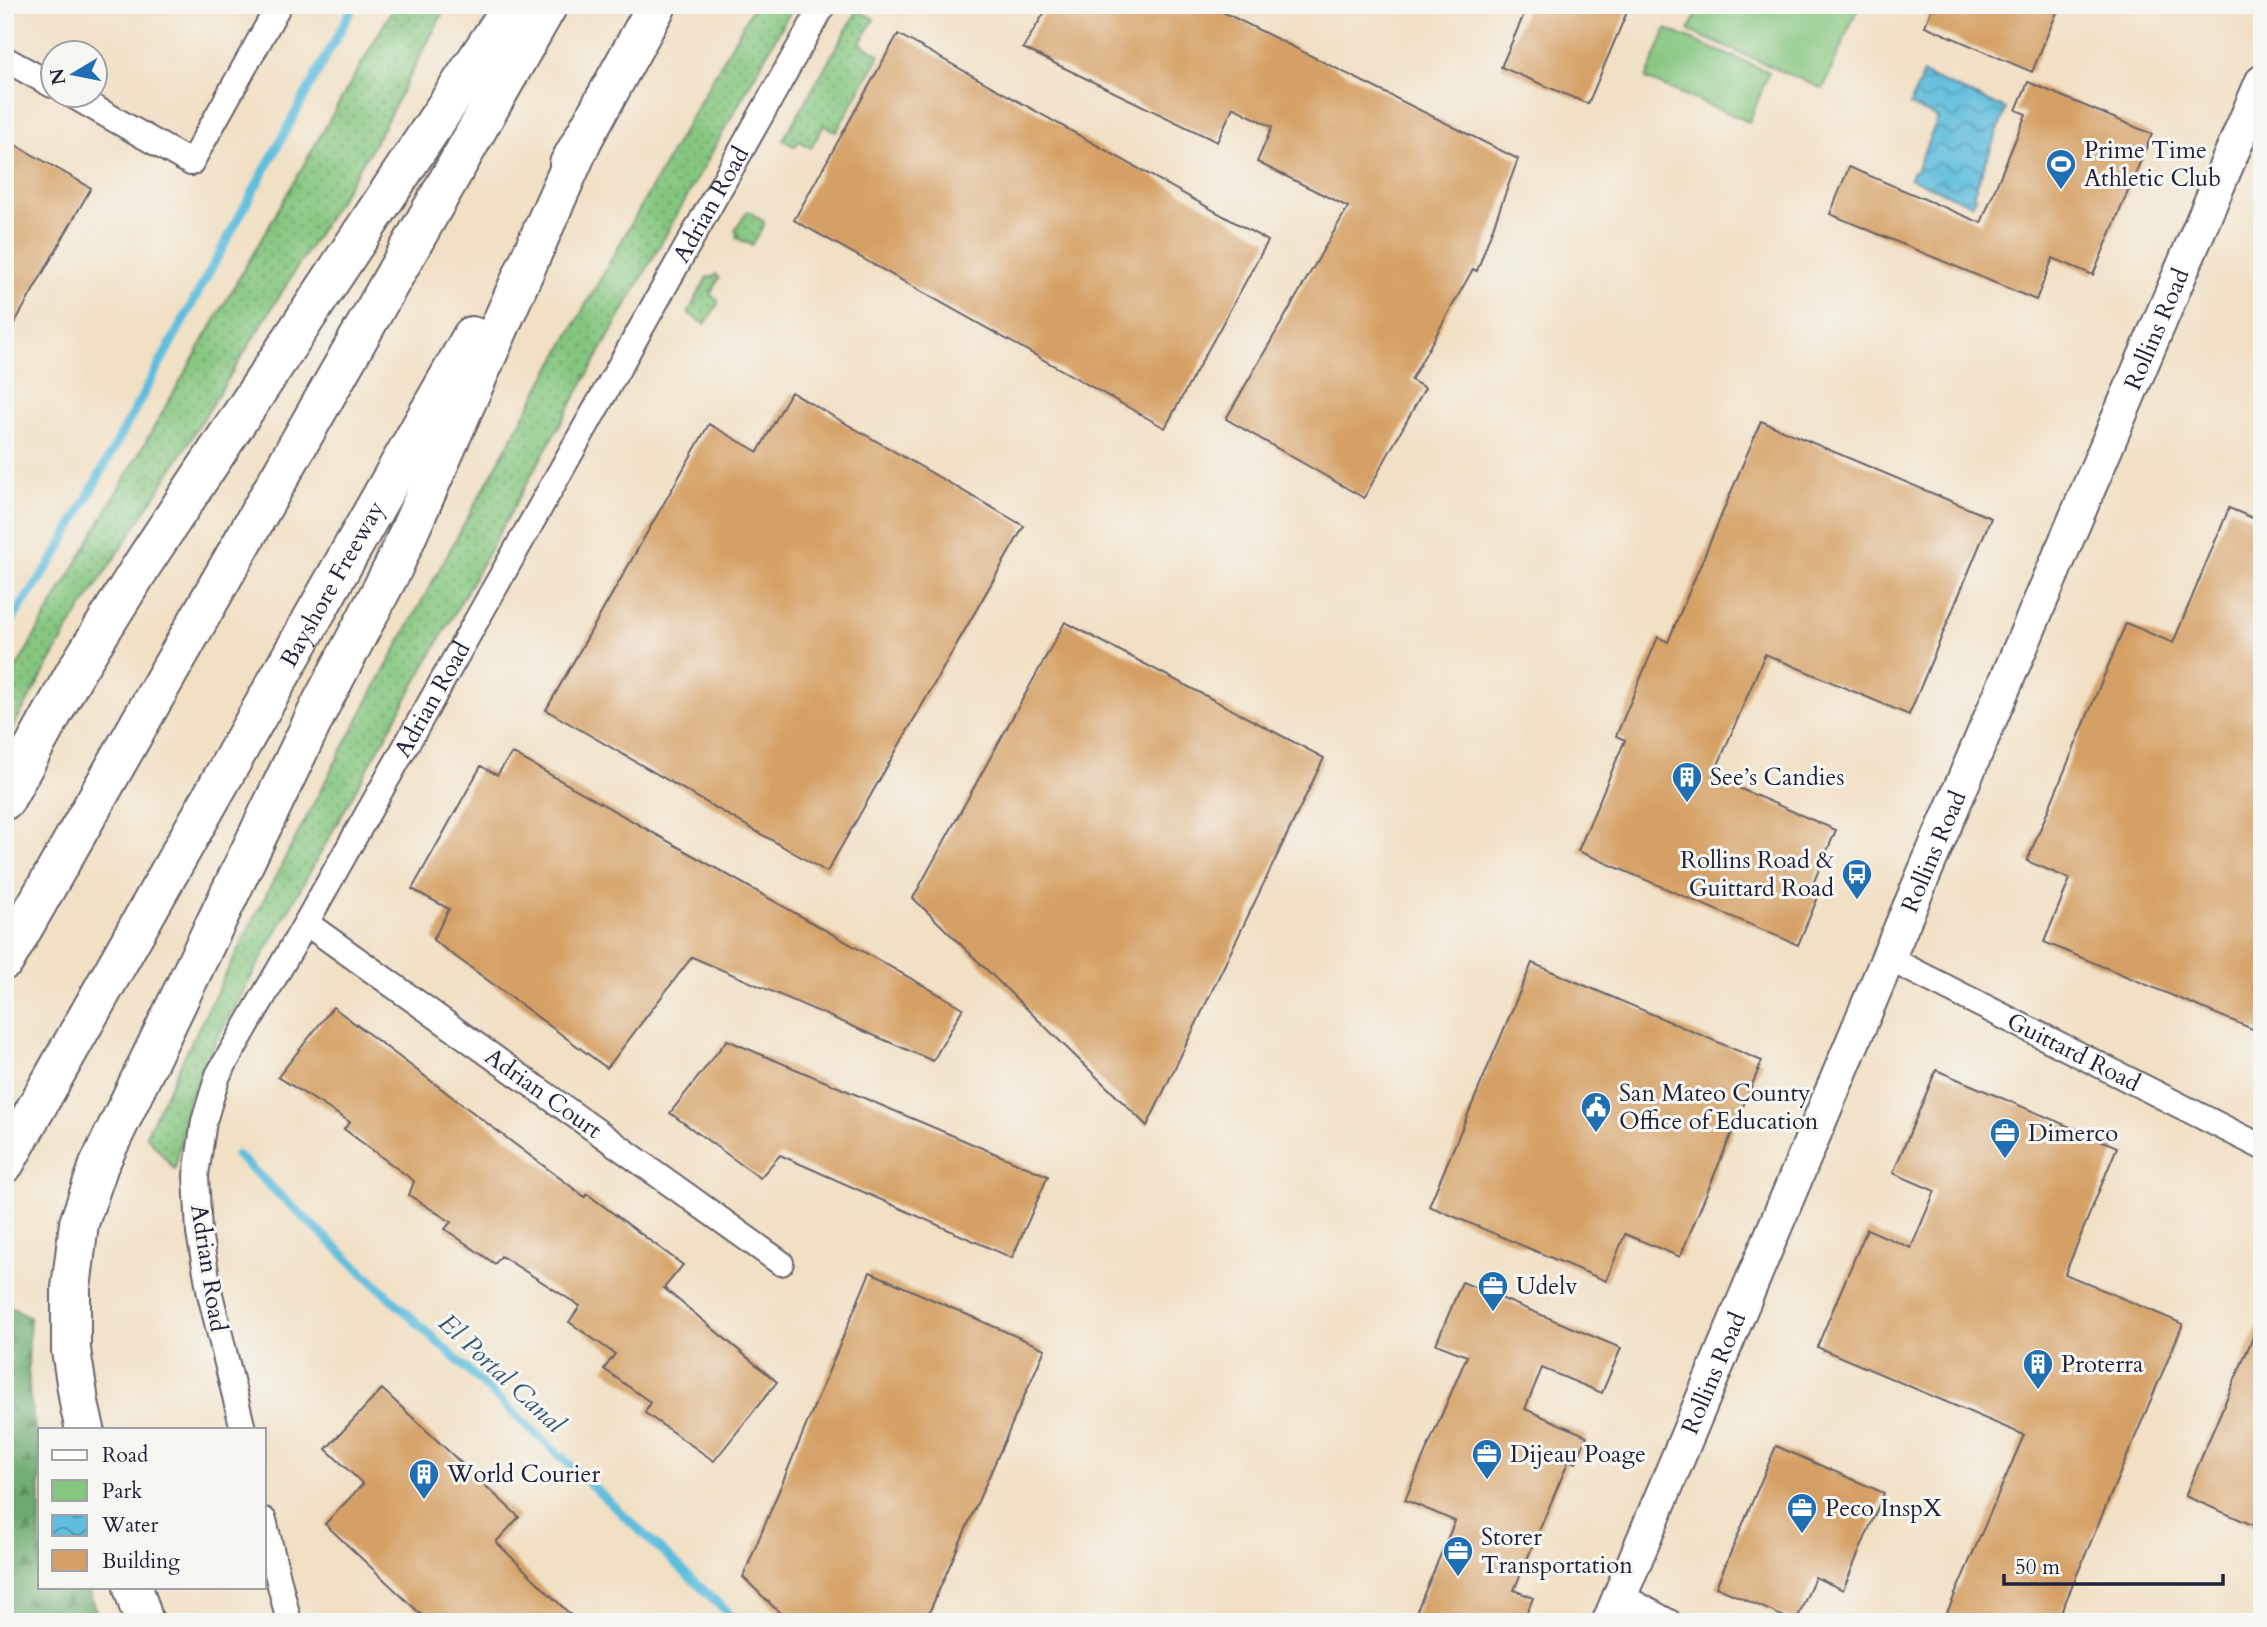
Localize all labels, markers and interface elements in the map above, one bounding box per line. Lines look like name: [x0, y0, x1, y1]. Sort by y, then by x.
north arrow: [38, 38, 108, 108]
text: N: [44, 66, 72, 87]
place label: Prime Time Athletic Club: [2084, 134, 2221, 195]
street label: Adrian Road: [665, 140, 757, 269]
sports icon: Prime Time Athletic Club: [2044, 147, 2078, 191]
street label: Rollins Road: [2116, 263, 2198, 395]
street label: Bayshore Freeway: [272, 495, 393, 673]
street label: Adrian Road: [386, 635, 478, 764]
building icon: See’s Candies: [1670, 760, 1704, 804]
place label: See’s Candies: [1710, 761, 1844, 794]
street label: Rollins Road: [1893, 785, 1975, 918]
place label: Rollins Road & Guittard Road: [1680, 844, 1834, 905]
bus stop icon: Rollins Road & Guittard Road: [1840, 857, 1874, 901]
street label: Guittard Road: [2001, 1005, 2146, 1100]
street label: Adrian Court: [478, 1040, 609, 1147]
place label: San Mateo County Office of Education: [1619, 1077, 1819, 1138]
public building icon: San Mateo County Office of Education: [1579, 1090, 1613, 1134]
office icon: Dimerco: [1988, 1116, 2022, 1160]
place label: Dimerco: [2028, 1117, 2118, 1150]
street label: Adrian Road: [182, 1202, 235, 1334]
office icon: Udelv: [1476, 1269, 1510, 1313]
place label: Udelv: [1516, 1270, 1578, 1303]
water label: El Portal Canal: [431, 1306, 573, 1442]
street label: Rollins Road: [1674, 1307, 1754, 1439]
building icon: Proterra: [2021, 1347, 2055, 1391]
place label: Proterra: [2061, 1348, 2144, 1381]
legend: [38, 1428, 266, 1588]
office icon: Dijeau Poage: [1470, 1437, 1504, 1481]
place label: Dijeau Poage: [1510, 1438, 1646, 1471]
text: Road: [102, 1441, 148, 1470]
building icon: World Courier: [407, 1457, 441, 1501]
place label: World Courier: [446, 1458, 600, 1491]
text: Park: [102, 1477, 143, 1506]
office icon: Peco InspX: [1785, 1491, 1819, 1535]
place label: Peco InspX: [1825, 1492, 1942, 1525]
text: Water: [101, 1511, 158, 1540]
place label: Storer Transportation: [1481, 1521, 1633, 1582]
office icon: Storer Transportation: [1441, 1534, 1475, 1578]
scale bar: [2004, 1543, 2223, 1587]
text: Building: [102, 1547, 180, 1576]
text: 50 m: [2015, 1553, 2060, 1582]

